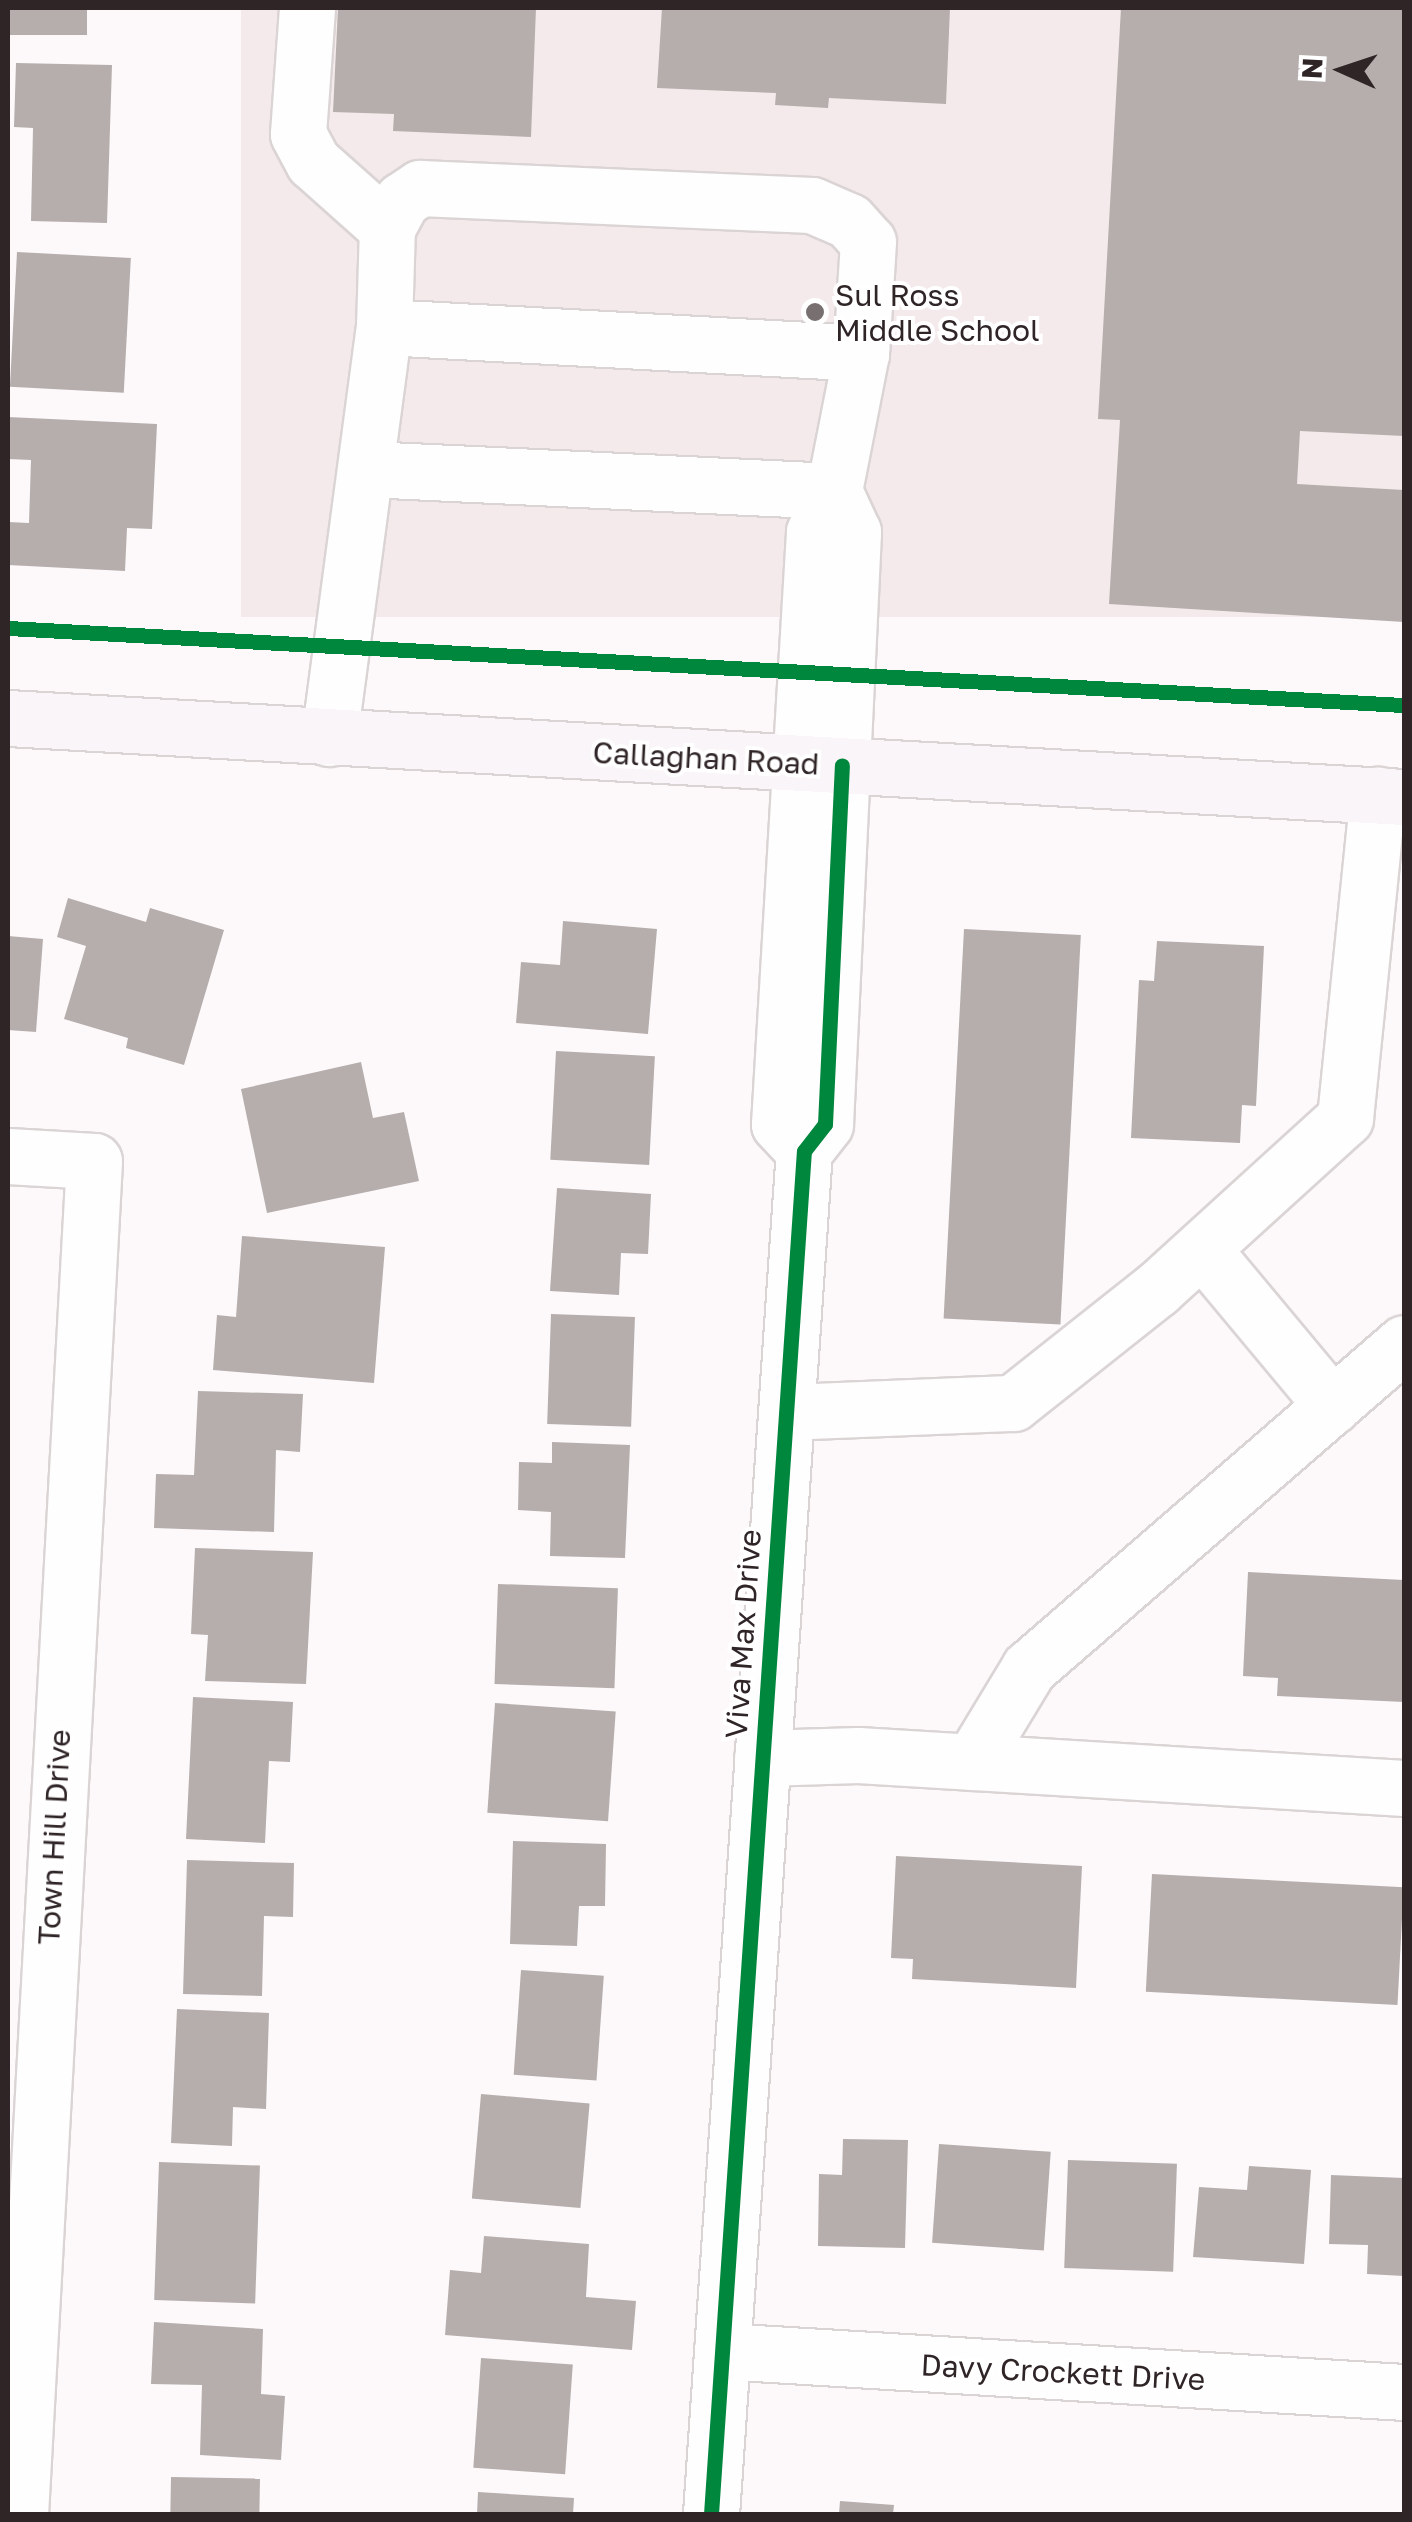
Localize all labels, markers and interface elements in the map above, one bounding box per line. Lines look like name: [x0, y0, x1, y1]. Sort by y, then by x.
north arrow: [1292, 20, 1392, 120]
text: N: [1295, 57, 1329, 80]
place label: Sul Ross Middle School: [835, 277, 1040, 348]
marker: Sul Ross Middle School: [804, 301, 826, 323]
street label: Callaghan Road: [592, 734, 820, 782]
street label: Viva Max Drive: [718, 1528, 768, 1740]
street label: Town Hill Drive: [30, 1728, 78, 1946]
street label: Davy Crockett Drive: [920, 2347, 1206, 2397]

